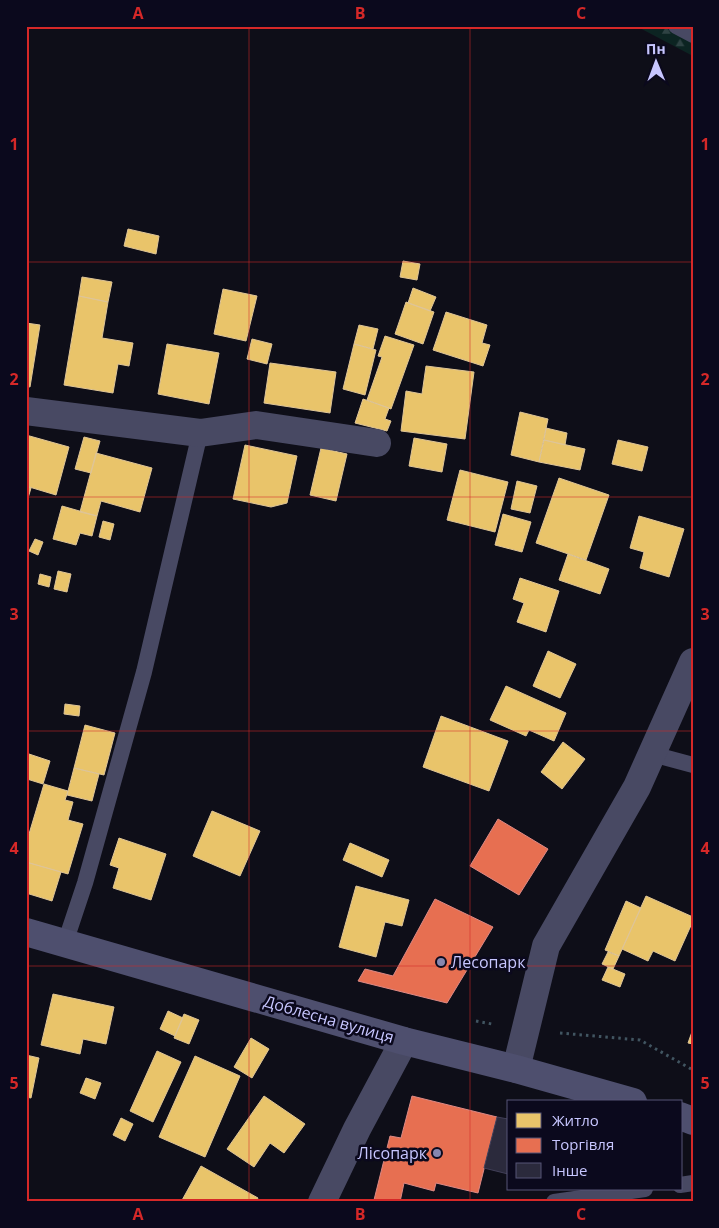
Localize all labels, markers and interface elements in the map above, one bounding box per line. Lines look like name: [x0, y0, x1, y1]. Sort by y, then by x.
text: A: [132, 2, 144, 24]
text: B: [355, 2, 365, 24]
text: C: [576, 2, 586, 24]
north arrow: [632, 38, 682, 88]
text: Пн: [646, 39, 666, 58]
text: 1: [9, 133, 19, 155]
text: 1: [700, 133, 710, 155]
text: 2: [9, 368, 19, 390]
text: 2: [700, 368, 710, 390]
text: 3: [9, 603, 19, 625]
text: 3: [700, 603, 710, 625]
text: 4: [9, 837, 19, 859]
text: 4: [700, 837, 710, 859]
place label: Лесопарк: [451, 951, 526, 973]
marker: Лесопарк: [435, 956, 447, 968]
street label: Доблесна вулиця: [261, 990, 397, 1048]
text: 5: [9, 1072, 19, 1094]
text: 5: [700, 1072, 710, 1094]
legend: [507, 1100, 682, 1190]
text: Житло: [552, 1110, 599, 1130]
text: Торгівля: [552, 1134, 614, 1154]
place label: Лісопарк: [358, 1142, 428, 1164]
marker: Лісопарк: [431, 1147, 443, 1159]
text: Інше: [552, 1160, 587, 1180]
text: A: [132, 1203, 144, 1225]
text: B: [355, 1203, 365, 1225]
text: C: [576, 1203, 586, 1225]

